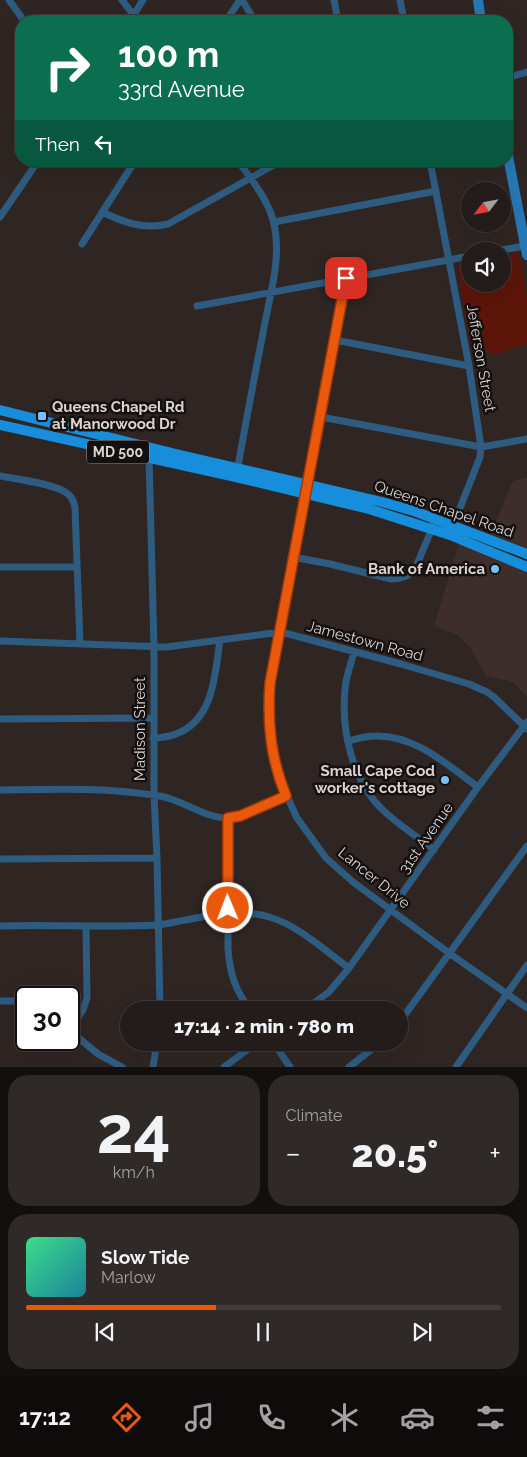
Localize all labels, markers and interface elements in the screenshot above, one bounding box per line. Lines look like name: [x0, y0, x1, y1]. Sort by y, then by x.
text: 100 m: [118, 34, 219, 75]
icon: right: [35, 35, 100, 100]
text: 33rd Avenue: [118, 76, 245, 102]
icon: left: [90, 130, 118, 158]
text: Then: [35, 133, 80, 155]
north arrow: [461, 182, 511, 232]
map controls: [461, 182, 511, 292]
button: sound: [461, 242, 511, 292]
pin: [325, 257, 367, 299]
icon: arrive: [332, 264, 360, 292]
street label: Jefferson Street: [463, 303, 499, 413]
place label: Queens Chapel Rd at Manorwood Dr: [52, 398, 185, 433]
marker: Queens Chapel Rd at Manorwood Dr: [36, 410, 48, 422]
road number: MD 500: [87, 441, 149, 464]
street label: Queens Chapel Road: [372, 477, 516, 541]
place label: Bank of America: [368, 560, 485, 578]
marker: Bank of America: [489, 563, 501, 575]
street label: Jamestown Road: [305, 617, 425, 665]
street label: Madison Street: [131, 677, 149, 781]
place label: Small Cape Cod worker's cottage: [315, 762, 435, 797]
marker: Small Cape Cod worker's cottage: [439, 774, 451, 786]
street label: 31st Avenue: [395, 799, 457, 877]
street label: Lancer Drive: [334, 844, 414, 913]
position arrow: [201, 881, 253, 933]
speed limit sign: 30: [15, 986, 80, 1051]
text: 17:14 · 2 min · 780 m: [174, 1015, 354, 1037]
text: 24: [97, 1092, 171, 1168]
text: Climate: [286, 1106, 342, 1125]
text: 20.5°: [352, 1131, 438, 1176]
text: −: [286, 1137, 301, 1170]
text: +: [489, 1137, 501, 1170]
text: km/h: [113, 1163, 155, 1182]
text: Slow Tide: [101, 1246, 190, 1268]
text: Marlow: [101, 1268, 156, 1287]
icon: previous: [91, 1318, 119, 1346]
icon: pause: [249, 1318, 277, 1346]
icon: next: [408, 1318, 436, 1346]
icon: directions: [109, 1400, 144, 1435]
icon: music: [182, 1400, 217, 1435]
icon: phone: [254, 1400, 289, 1435]
icon: climate: [327, 1400, 362, 1435]
icon: car: [400, 1400, 435, 1435]
icon: filters: [473, 1400, 508, 1435]
text: 17:12: [19, 1404, 71, 1430]

